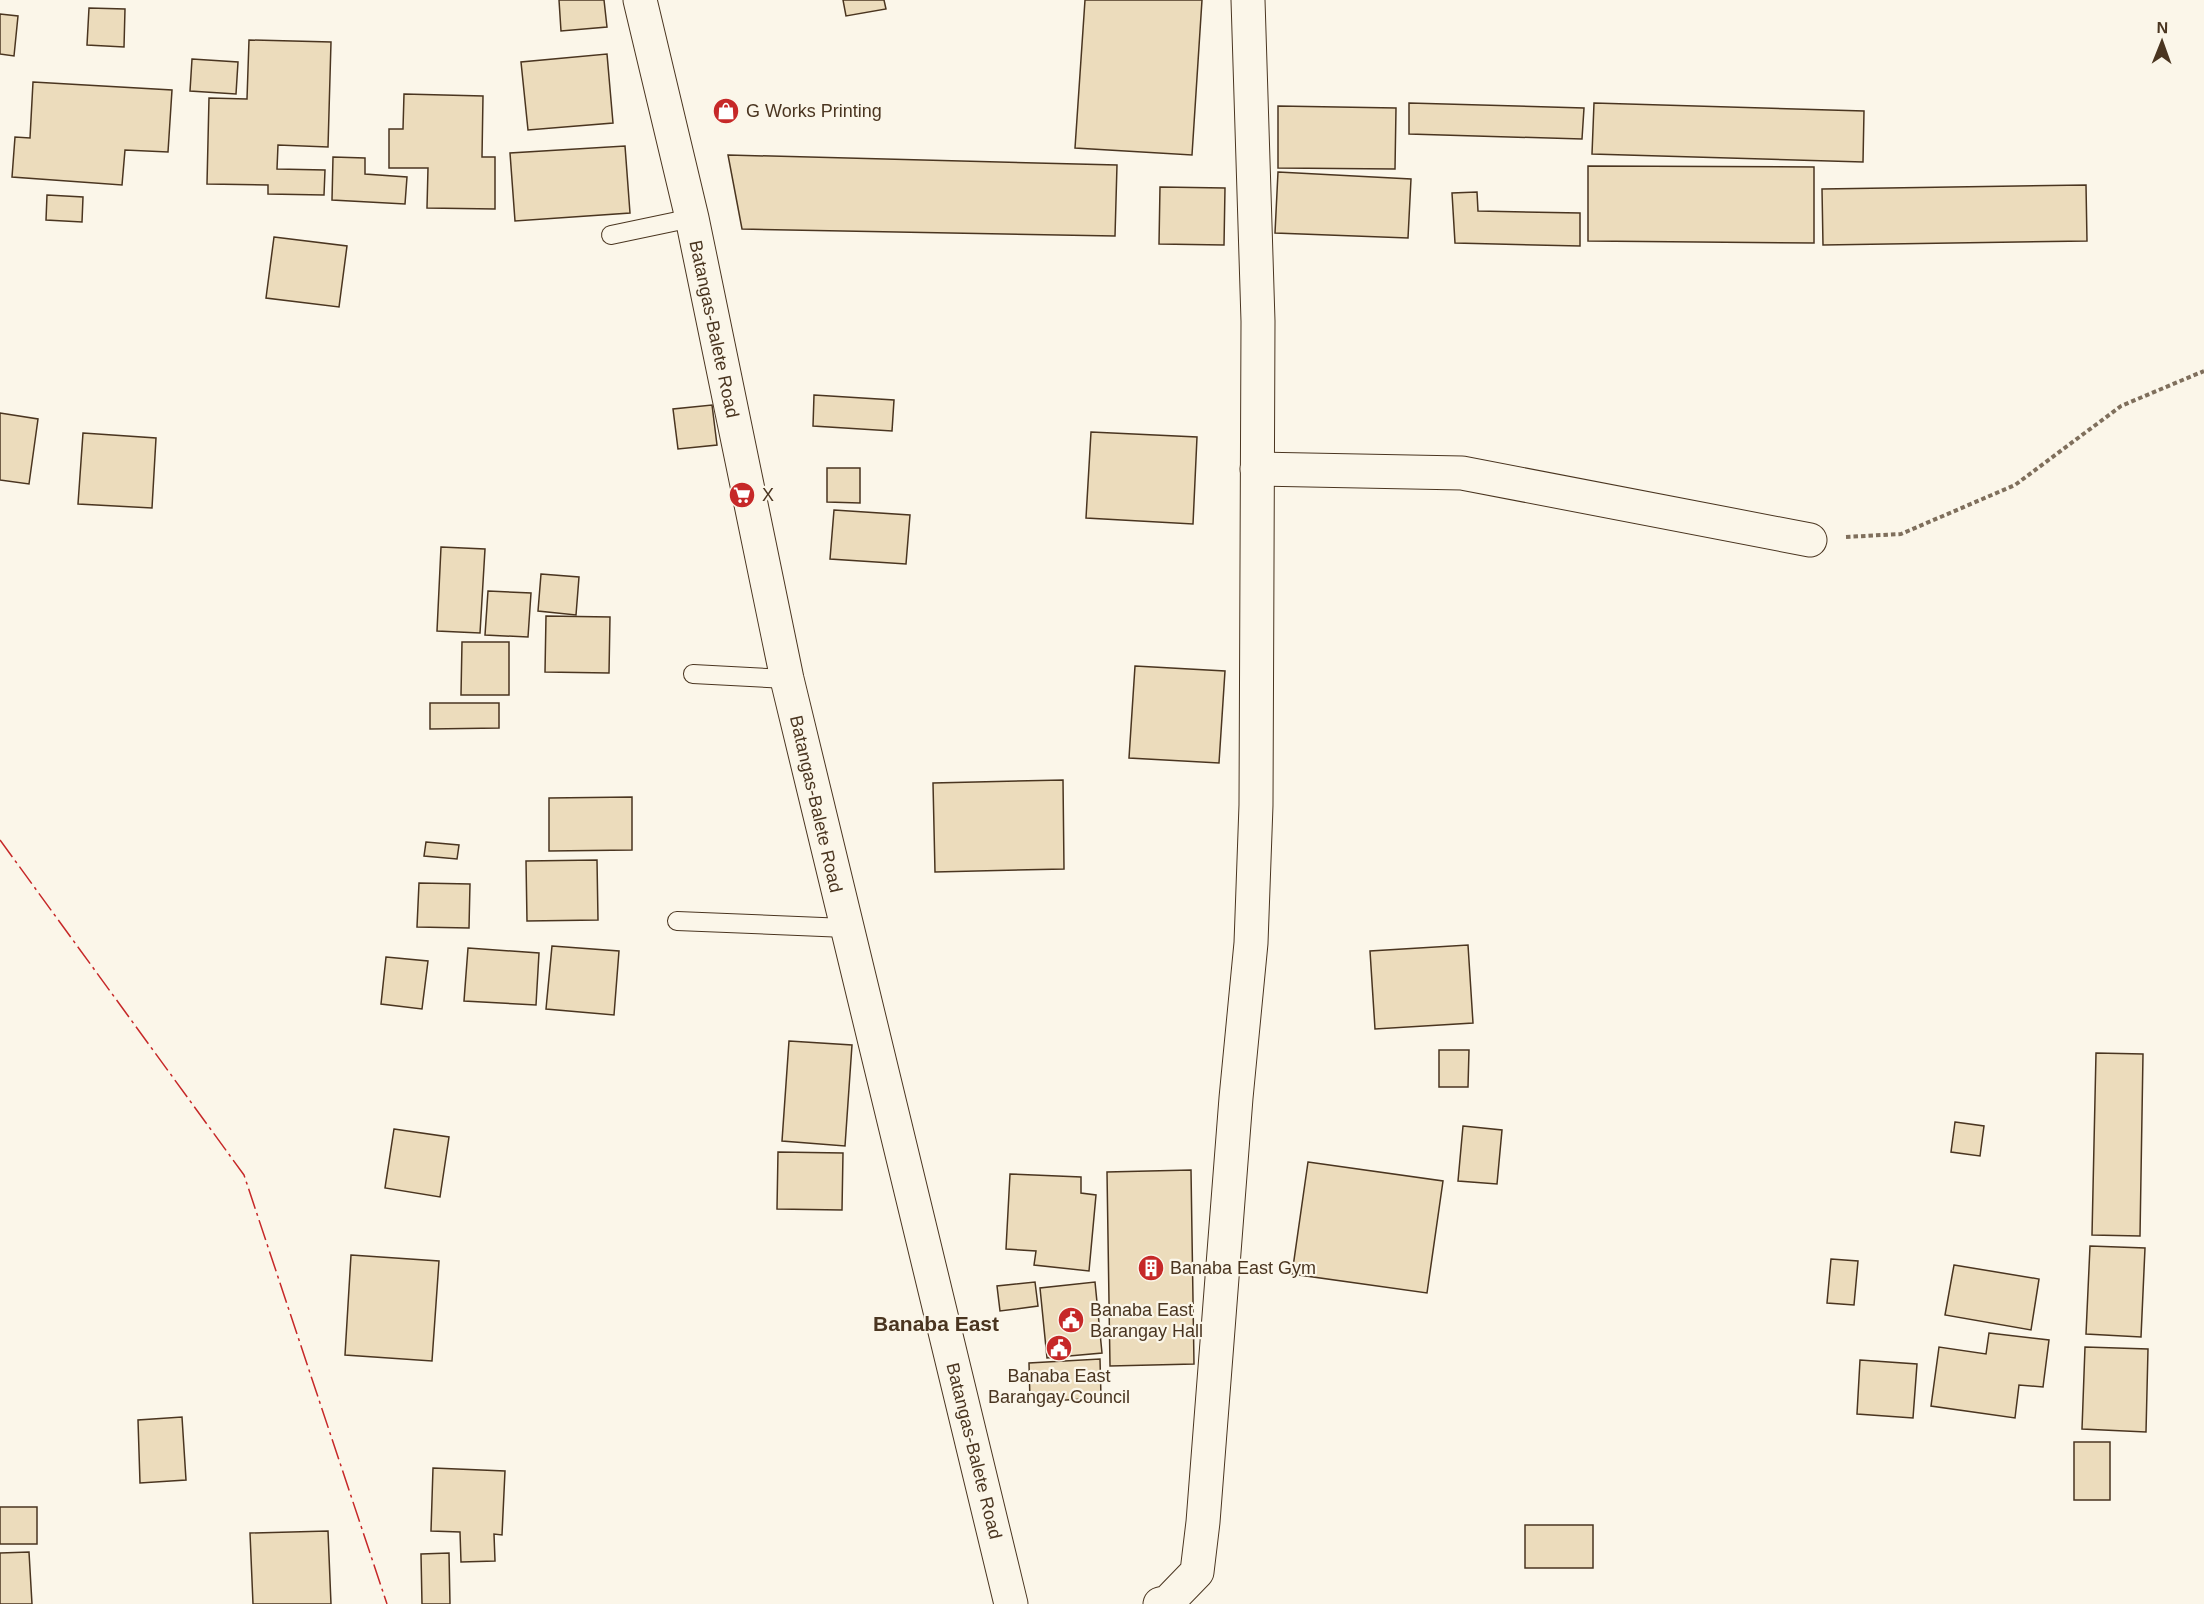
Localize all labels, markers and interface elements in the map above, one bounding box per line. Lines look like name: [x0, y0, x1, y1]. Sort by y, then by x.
north arrow: [2132, 12, 2192, 72]
text: N: [2156, 19, 2168, 36]
shop icon: G Works Printing: [711, 96, 741, 126]
place label: G Works Printing: [746, 101, 882, 121]
street label: Batangas-Balete Road: [685, 238, 743, 420]
supermarket icon: X: [727, 480, 757, 510]
place label: X: [762, 485, 774, 505]
street label: Batangas-Balete Road: [786, 714, 846, 894]
building icon: Banaba East Gym: [1136, 1253, 1166, 1283]
place label: Banaba East Gym: [1170, 1258, 1316, 1278]
place label: Banaba East Barangay Hall: [1090, 1300, 1203, 1341]
public building icon: Banaba East Barangay Hall: [1056, 1305, 1086, 1335]
district label: Banaba East: [873, 1312, 999, 1335]
public building icon: Banaba East Barangay Council: [1044, 1333, 1074, 1363]
street label: Batangas-Balete Road: [942, 1361, 1006, 1541]
place label: Banaba East Barangay Council: [988, 1366, 1130, 1407]

